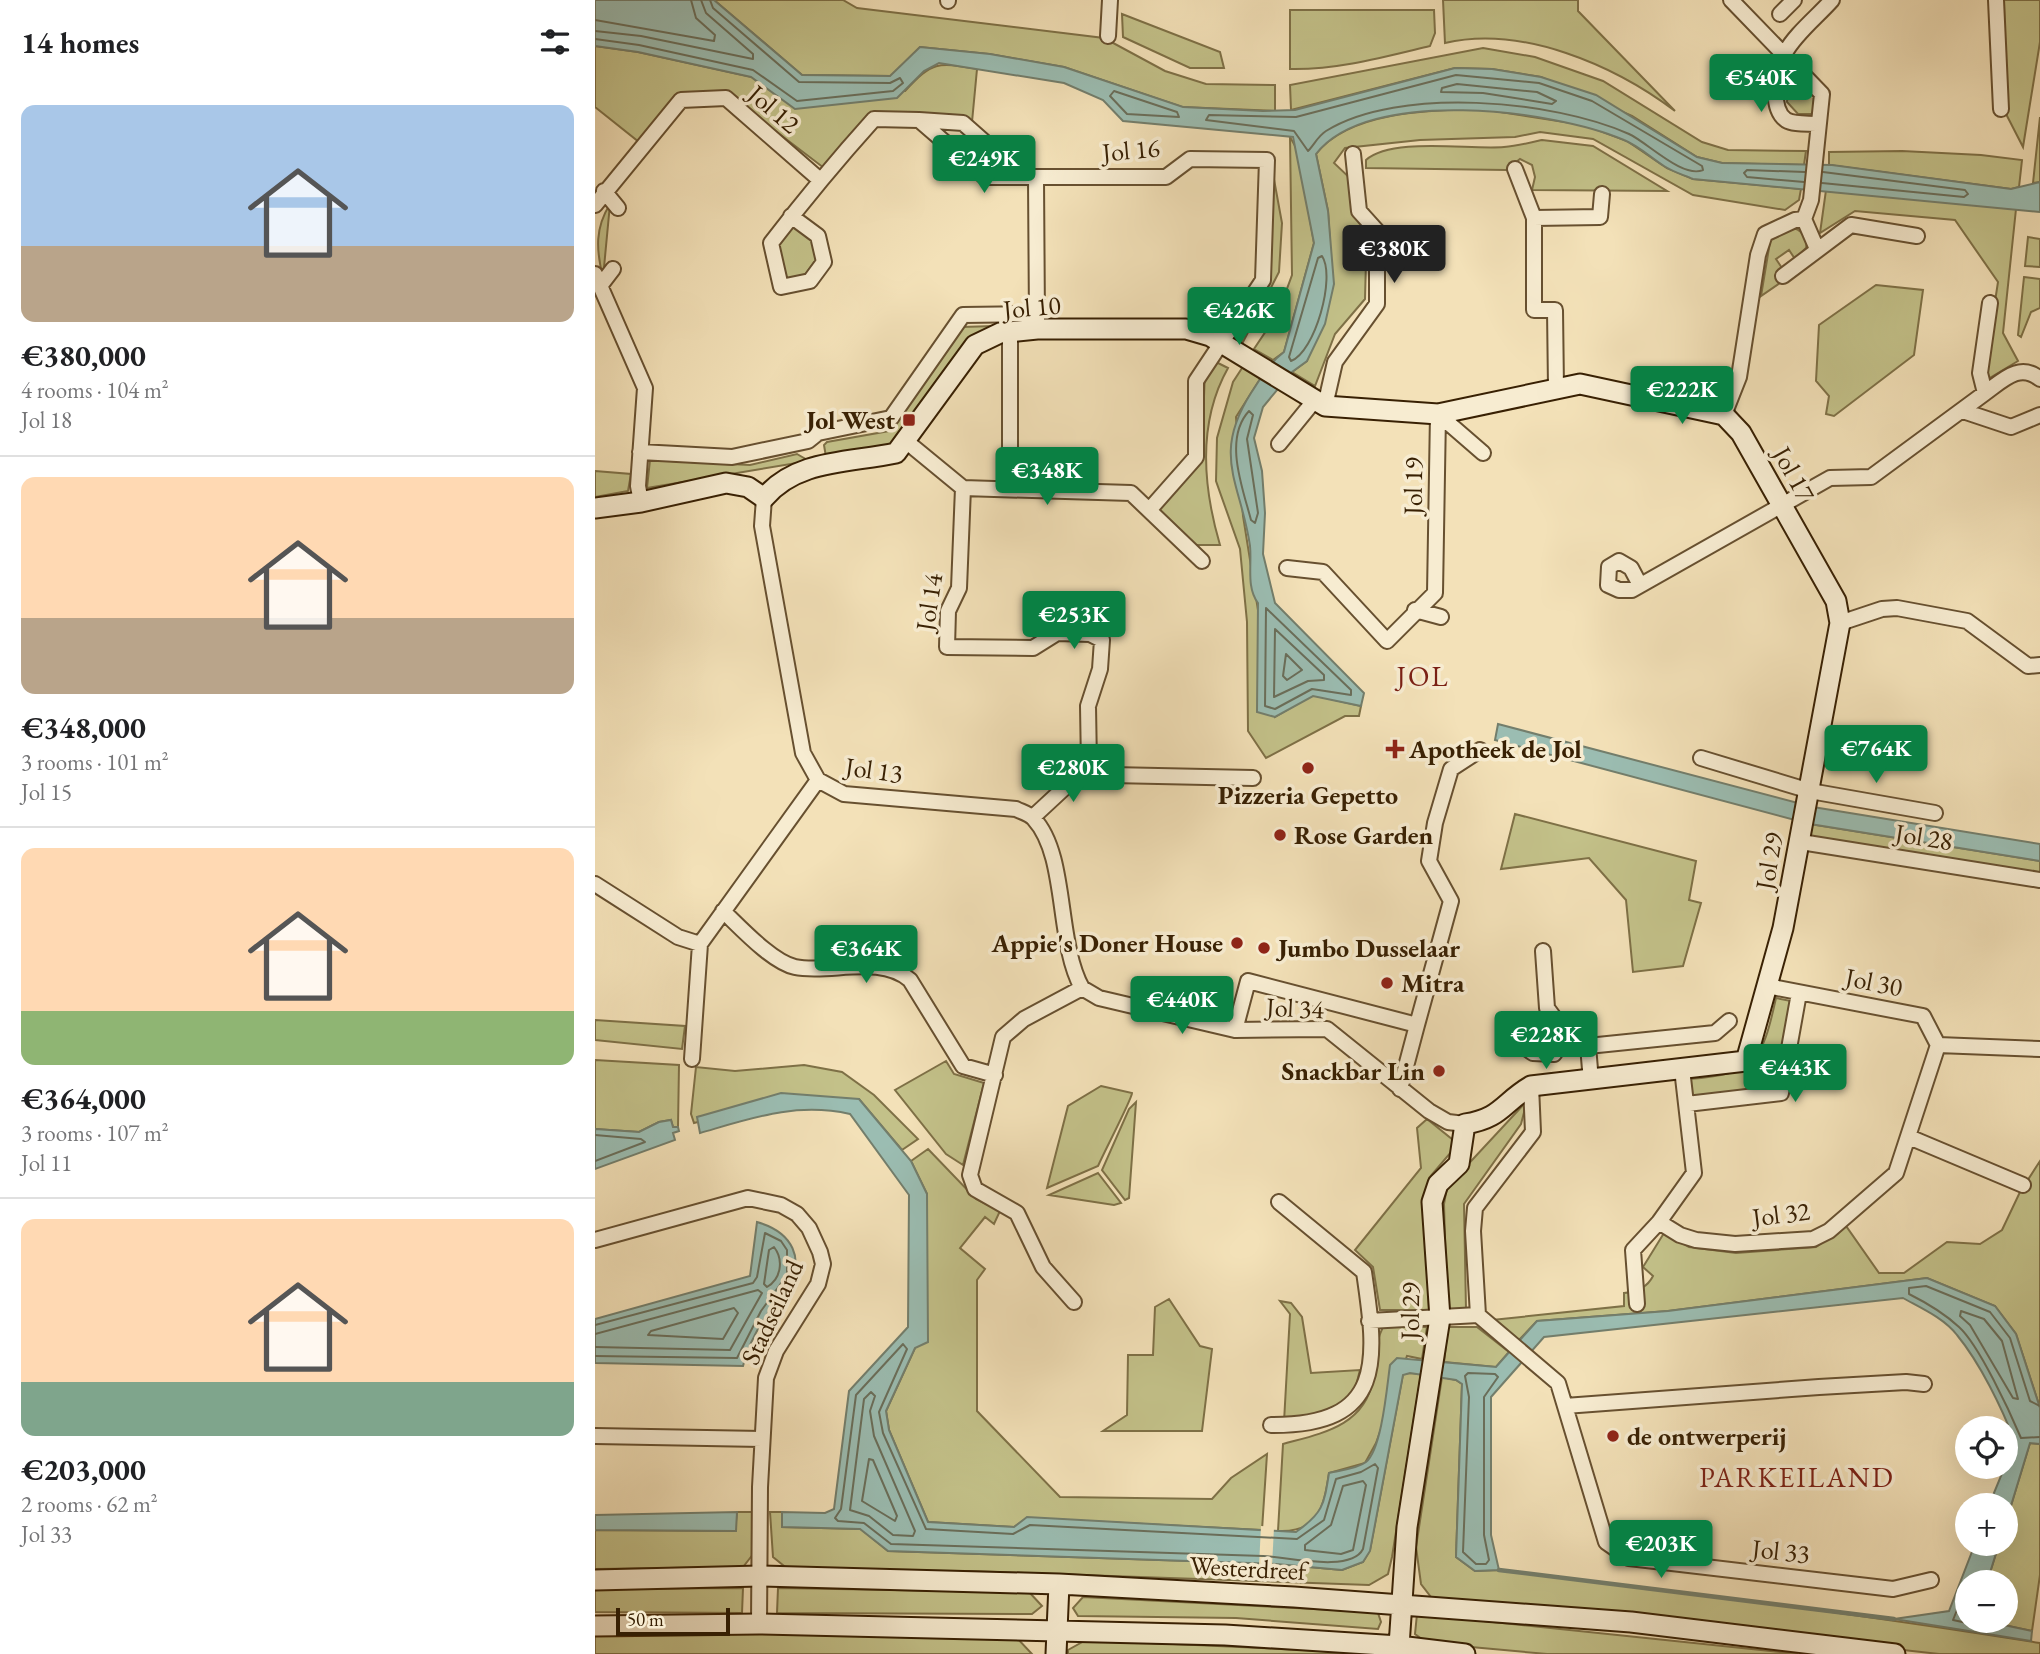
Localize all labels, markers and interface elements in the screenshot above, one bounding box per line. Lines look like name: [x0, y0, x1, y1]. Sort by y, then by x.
text: 14 homes: [21, 23, 139, 62]
icon: filters: [536, 23, 574, 61]
pin: €540K: [1712, 54, 1810, 114]
text: €540K: [1725, 62, 1797, 92]
street label: Jol 12: [740, 76, 807, 141]
street label: Jol 16: [1099, 131, 1161, 170]
pin: €249K: [935, 136, 1033, 195]
text: €249K: [948, 143, 1020, 173]
icon: home: [235, 150, 361, 276]
pin: €380K: [1345, 226, 1443, 285]
text: €380K: [1358, 233, 1430, 263]
street label: Jol 10: [1000, 288, 1062, 327]
pin: €426K: [1190, 288, 1288, 347]
text: €426K: [1203, 295, 1275, 325]
text: €380,000: [21, 336, 146, 375]
pin: €222K: [1633, 366, 1731, 426]
text: €222K: [1646, 374, 1718, 404]
text: 4 rooms · 104 m²: [21, 375, 169, 405]
place label: Jol West: [803, 403, 895, 437]
text: Jol 18: [21, 405, 72, 435]
marker: Jol West: [901, 412, 917, 428]
street label: Jol 17: [1764, 439, 1823, 508]
pin: €348K: [998, 448, 1096, 507]
text: €348K: [1011, 455, 1083, 485]
street label: Jol 19: [1395, 456, 1431, 517]
icon: home: [235, 522, 361, 648]
street label: Jol 14: [907, 570, 950, 635]
pin: €253K: [1025, 592, 1123, 651]
text: €253K: [1038, 599, 1110, 629]
district label: JOL: [1394, 658, 1450, 694]
text: €348,000: [21, 708, 146, 747]
pin: €764K: [1827, 726, 1925, 785]
place label: Apotheek de Jol: [1408, 732, 1582, 766]
text: €764K: [1840, 733, 1912, 763]
marker: Apotheek de Jol: [1387, 741, 1403, 757]
pin: €280K: [1024, 744, 1122, 804]
text: 3 rooms · 101 m²: [21, 747, 169, 777]
street label: Jol 13: [841, 749, 905, 791]
text: €280K: [1037, 752, 1109, 782]
marker: Pizzeria Gepetto: [1300, 760, 1316, 776]
text: Jol 15: [21, 777, 72, 807]
place label: Pizzeria Gepetto: [1218, 778, 1398, 812]
street label: Jol 28: [1891, 815, 1955, 858]
place label: Rose Garden: [1294, 818, 1434, 852]
marker: Rose Garden: [1272, 827, 1288, 843]
street label: Jol 29: [1747, 829, 1791, 894]
icon: home: [235, 893, 361, 1019]
pin: €364K: [817, 926, 915, 985]
place label: Appie's Doner House: [991, 926, 1223, 960]
place label: Jumbo Dusselaar: [1275, 931, 1460, 965]
text: €364K: [830, 933, 902, 963]
marker: Appie's Doner House: [1229, 935, 1245, 951]
marker: Jumbo Dusselaar: [1256, 940, 1272, 956]
street label: Jol 30: [1840, 959, 1906, 1004]
place label: Mitra: [1401, 966, 1465, 1000]
marker: Mitra: [1379, 975, 1395, 991]
pin: €440K: [1133, 976, 1231, 1036]
text: €440K: [1146, 984, 1218, 1014]
street label: Jol 34: [1263, 989, 1325, 1027]
pin: €228K: [1497, 1012, 1595, 1071]
text: €228K: [1510, 1019, 1582, 1049]
pin: €443K: [1746, 1044, 1844, 1104]
text: €443K: [1759, 1052, 1831, 1082]
place label: Snackbar Lin: [1281, 1054, 1425, 1088]
marker: Snackbar Lin: [1431, 1063, 1447, 1079]
text: €364,000: [21, 1079, 146, 1118]
text: 3 rooms · 107 m²: [21, 1118, 169, 1148]
text: Jol 11: [21, 1148, 72, 1178]
street label: Jol 32: [1748, 1194, 1812, 1235]
street label: Stadseiland: [733, 1253, 811, 1370]
icon: home: [235, 1264, 361, 1390]
street label: Jol 29: [1392, 1281, 1428, 1342]
map controls: [1955, 1416, 2018, 1633]
button: locate: [1955, 1416, 2018, 1479]
place label: de ontwerperij: [1627, 1419, 1786, 1453]
marker: de ontwerperij: [1605, 1428, 1621, 1444]
text: €203,000: [21, 1450, 146, 1489]
district label: PARKEILAND: [1699, 1459, 1895, 1495]
text: 2 rooms · 62 m²: [21, 1489, 158, 1519]
button: +: [1955, 1493, 2018, 1556]
text: Jol 33: [21, 1519, 72, 1549]
pin: €203K: [1612, 1520, 1710, 1580]
text: €203K: [1625, 1528, 1697, 1558]
street label: Jol 33: [1749, 1531, 1811, 1571]
street label: Westerdreef: [1189, 1548, 1310, 1588]
button: −: [1955, 1570, 2018, 1633]
scale bar: [616, 1605, 730, 1637]
text: 50 m: [627, 1607, 664, 1632]

